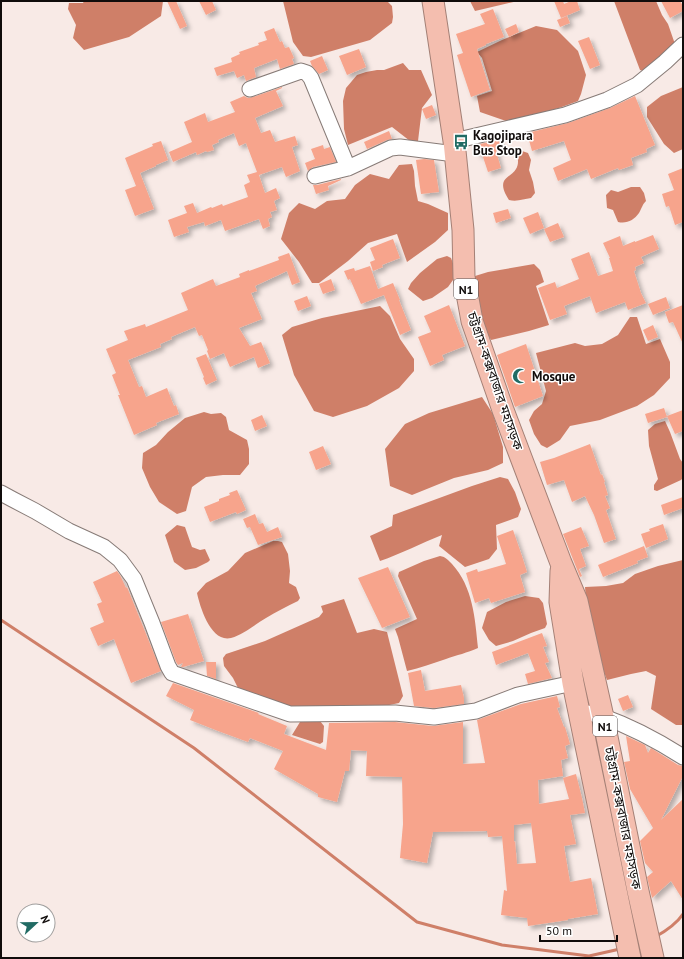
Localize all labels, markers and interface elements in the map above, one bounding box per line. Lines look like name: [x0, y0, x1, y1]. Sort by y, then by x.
place label: Kagojipara Bus Stop: [473, 127, 533, 159]
bus stop icon: Kagojipara Bus Stop: [452, 133, 470, 151]
road number: N1: [454, 279, 478, 299]
street label: চট্টগ্রাম-কক্সবাজার মহাসড়ক: [463, 309, 527, 453]
mosque icon: Mosque: [511, 367, 529, 385]
place label: Mosque: [532, 368, 576, 385]
road number: N1: [593, 716, 617, 736]
street label: চট্টগ্রাম-কক্সবাজার মহাসড়ক: [601, 744, 645, 891]
north arrow: [16, 903, 56, 943]
text: N: [37, 913, 53, 925]
scale bar: [540, 917, 617, 943]
text: 50 m: [546, 923, 572, 938]

